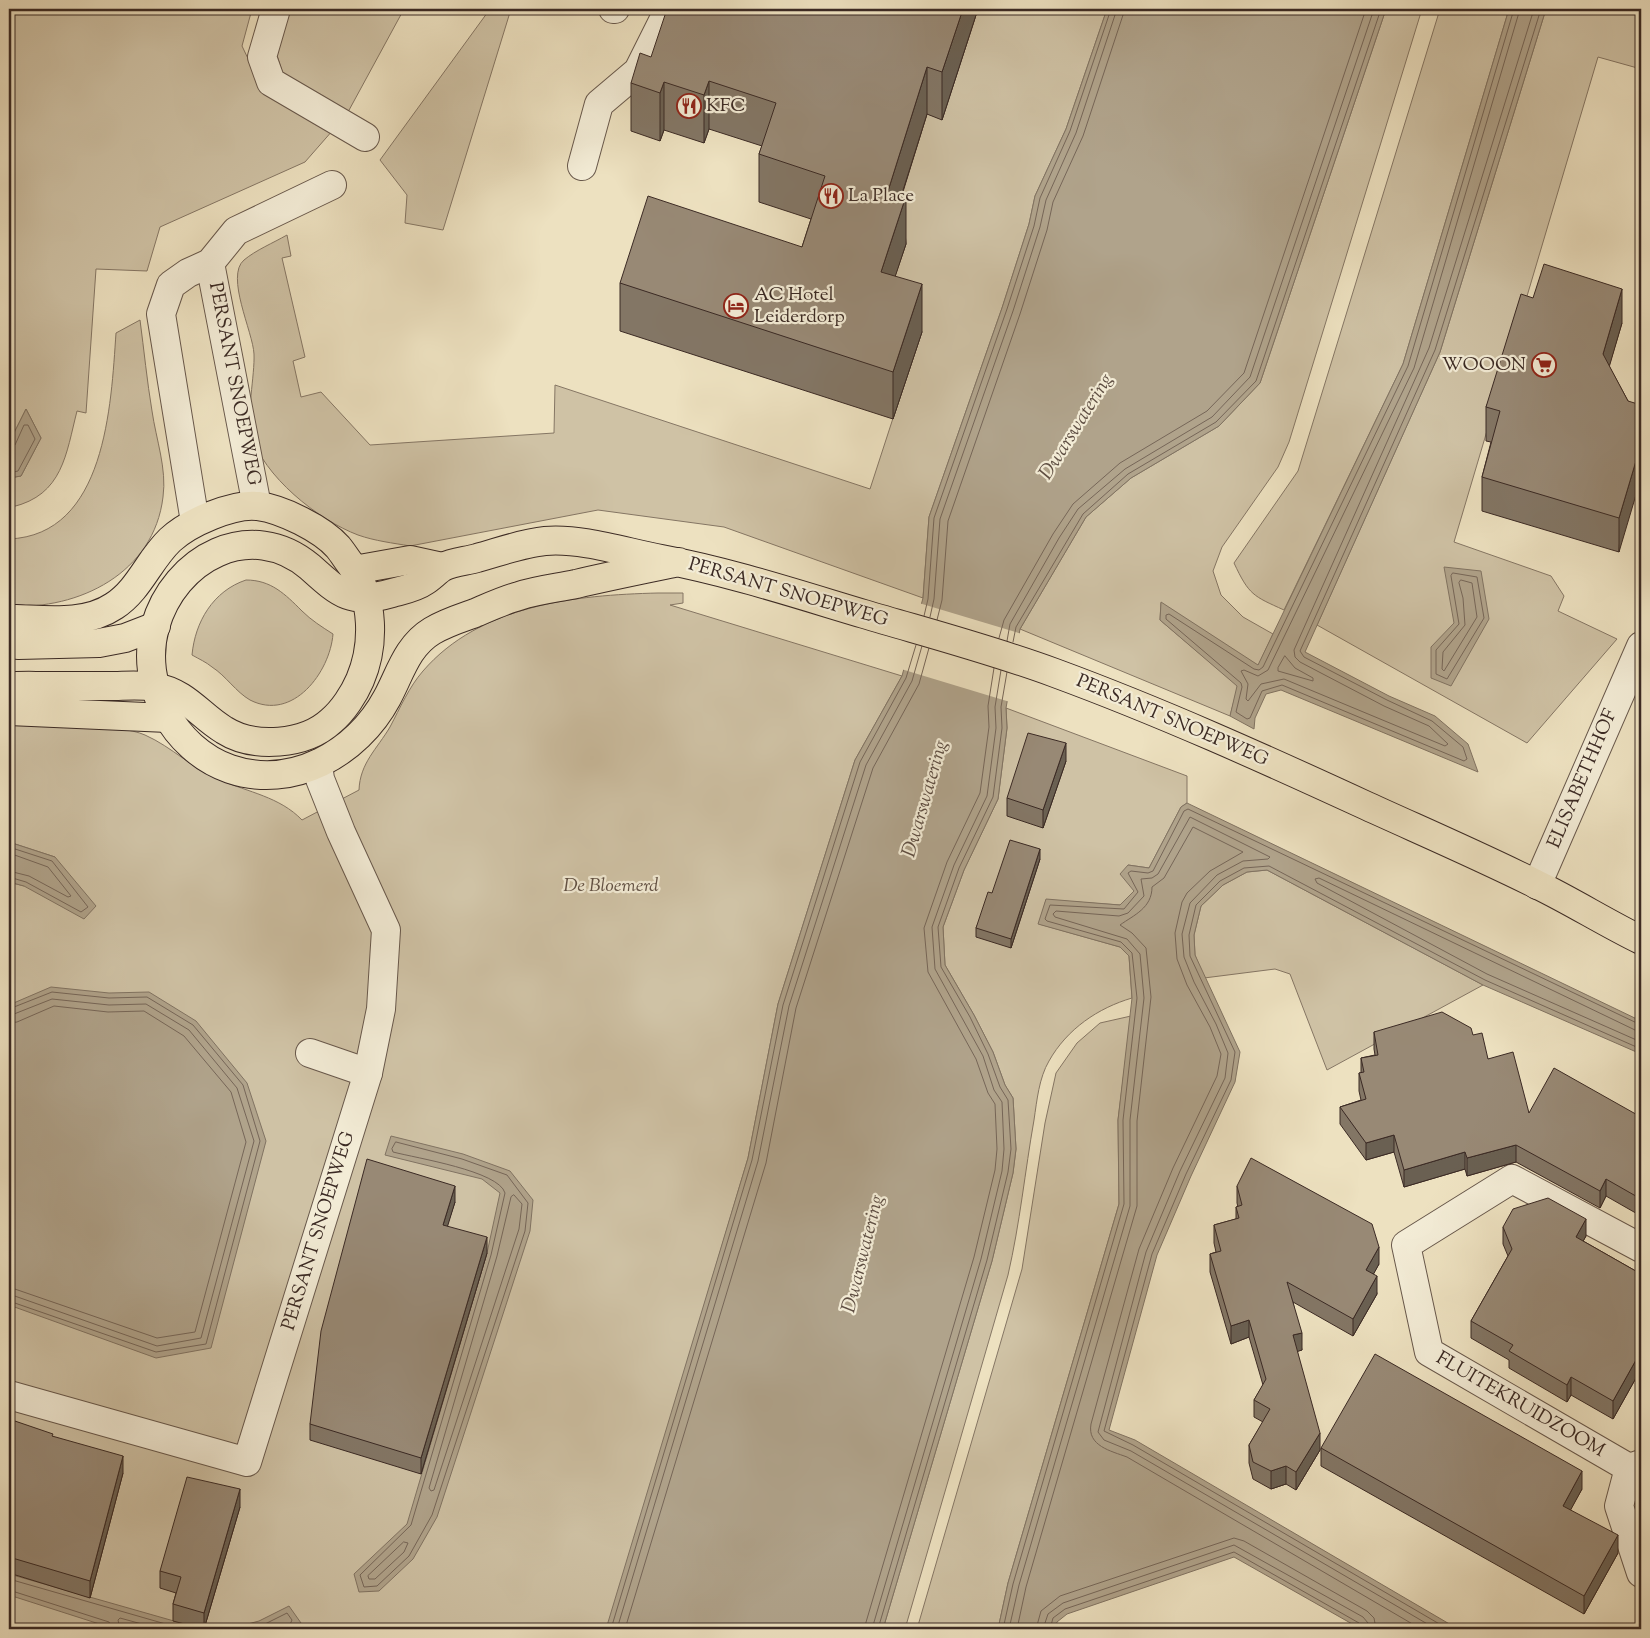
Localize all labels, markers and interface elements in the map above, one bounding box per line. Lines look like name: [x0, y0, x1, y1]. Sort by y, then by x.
restaurant icon: KFC: [676, 93, 702, 119]
place label: KFC: [706, 93, 746, 120]
restaurant icon: La Place: [818, 183, 844, 209]
place label: La Place: [848, 183, 914, 210]
street label: PERSANT SNOEPWEG: [201, 280, 267, 488]
place label: AC Hotel Leiderdorp: [754, 282, 845, 331]
hotel icon: AC Hotel Leiderdorp: [723, 293, 749, 319]
place label: WOOON: [1442, 352, 1526, 379]
supermarket icon: WOOON: [1531, 352, 1557, 378]
water label: Dwarswatering: [1033, 368, 1121, 486]
street label: PERSANT SNOEPWEG: [685, 552, 891, 634]
street label: PERSANT SNOEPWEG: [1072, 668, 1272, 774]
street label: ELISABETHHOF: [1541, 705, 1625, 853]
water label: Dwarswatering: [895, 737, 957, 861]
park label: De Bloemerd: [563, 873, 659, 900]
street label: PERSANT SNOEPWEG: [276, 1128, 362, 1334]
water label: Dwarswatering: [835, 1192, 893, 1316]
street label: FLUITEKRUIDZOOM: [1430, 1345, 1610, 1465]

